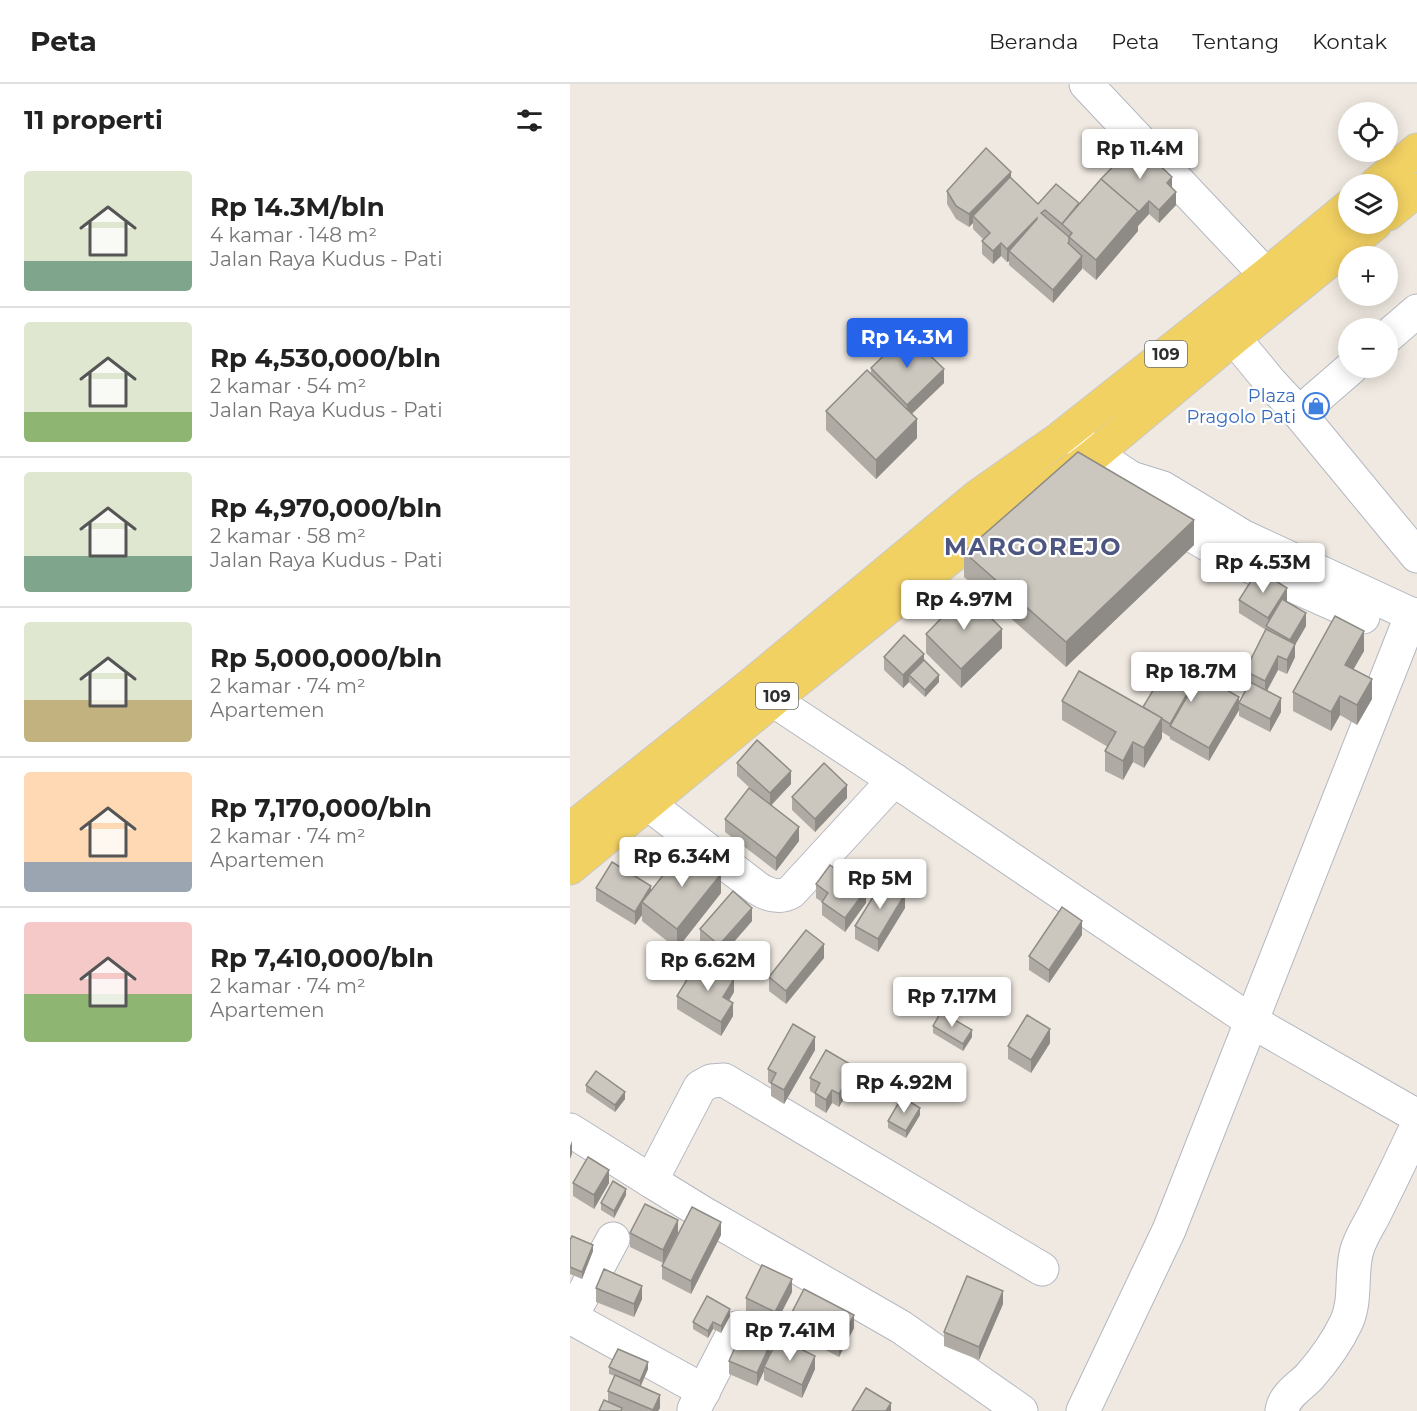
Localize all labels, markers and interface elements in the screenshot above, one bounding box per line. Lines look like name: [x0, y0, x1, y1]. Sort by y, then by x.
text: Peta: [30, 24, 97, 58]
text: Beranda: [989, 29, 1078, 54]
text: Peta: [1111, 29, 1159, 54]
text: Tentang: [1192, 29, 1279, 54]
text: Kontak: [1312, 29, 1387, 54]
map controls: [1338, 102, 1398, 378]
button: locate: [1338, 102, 1398, 162]
text: 11 properti: [24, 104, 163, 136]
icon: filters: [513, 104, 546, 137]
pin: Rp 11.4M: [1078, 129, 1202, 180]
text: Rp 11.4M: [1096, 136, 1184, 160]
button: layers: [1338, 174, 1398, 234]
text: Rp 14.3M/bln: [210, 191, 385, 223]
icon: home: [72, 195, 144, 267]
text: 4 kamar · 148 m²: [210, 223, 377, 247]
button: +: [1338, 246, 1398, 306]
text: Jalan Raya Kudus - Pati: [210, 247, 443, 271]
pin: Rp 14.3M: [845, 318, 969, 369]
button: −: [1338, 318, 1398, 378]
text: Rp 14.3M: [861, 325, 953, 349]
road number: 109: [1145, 341, 1187, 367]
text: Rp 4,530,000/bln: [210, 342, 441, 374]
icon: home: [72, 346, 144, 418]
text: 2 kamar · 54 m²: [210, 374, 366, 398]
place label: Plaza Pragolo Pati: [1186, 385, 1296, 428]
shop icon: Plaza Pragolo Pati: [1301, 391, 1331, 421]
text: Jalan Raya Kudus - Pati: [210, 398, 443, 422]
text: Rp 4,970,000/bln: [210, 492, 442, 524]
icon: home: [72, 496, 144, 568]
text: 2 kamar · 58 m²: [210, 524, 366, 548]
district label: MARGOREJO: [944, 532, 1122, 561]
pin: Rp 4.53M: [1201, 543, 1325, 594]
text: Jalan Raya Kudus - Pati: [210, 548, 443, 572]
text: Rp 4.53M: [1215, 550, 1311, 574]
pin: Rp 4.97M: [902, 580, 1026, 631]
text: Rp 4.97M: [915, 587, 1013, 611]
text: Rp 5,000,000/bln: [210, 642, 442, 674]
icon: home: [72, 646, 144, 718]
pin: Rp 18.7M: [1129, 652, 1253, 703]
text: Rp 18.7M: [1145, 659, 1237, 683]
text: 2 kamar · 74 m²: [210, 674, 365, 698]
road number: 109: [756, 683, 798, 709]
text: Apartemen: [210, 698, 325, 722]
text: Rp 7,170,000/bln: [210, 792, 432, 824]
icon: home: [72, 796, 144, 868]
text: 2 kamar · 74 m²: [210, 824, 365, 848]
pin: Rp 6.34M: [620, 837, 744, 888]
text: Rp 6.34M: [633, 844, 731, 868]
text: Apartemen: [210, 848, 325, 872]
pin: Rp 5M: [838, 859, 922, 910]
text: Rp 5M: [847, 866, 913, 890]
pin: Rp 6.62M: [646, 941, 770, 992]
text: Rp 7,410,000/bln: [210, 942, 434, 974]
icon: home: [72, 946, 144, 1018]
text: Rp 6.62M: [660, 948, 756, 972]
text: 2 kamar · 74 m²: [210, 974, 365, 998]
pin: Rp 7.17M: [890, 977, 1014, 1028]
text: Rp 7.17M: [907, 984, 997, 1008]
text: Apartemen: [210, 998, 325, 1022]
pin: Rp 4.92M: [842, 1063, 966, 1114]
text: Rp 4.92M: [855, 1070, 953, 1094]
pin: Rp 7.41M: [728, 1311, 852, 1362]
text: Rp 7.41M: [744, 1318, 836, 1342]

